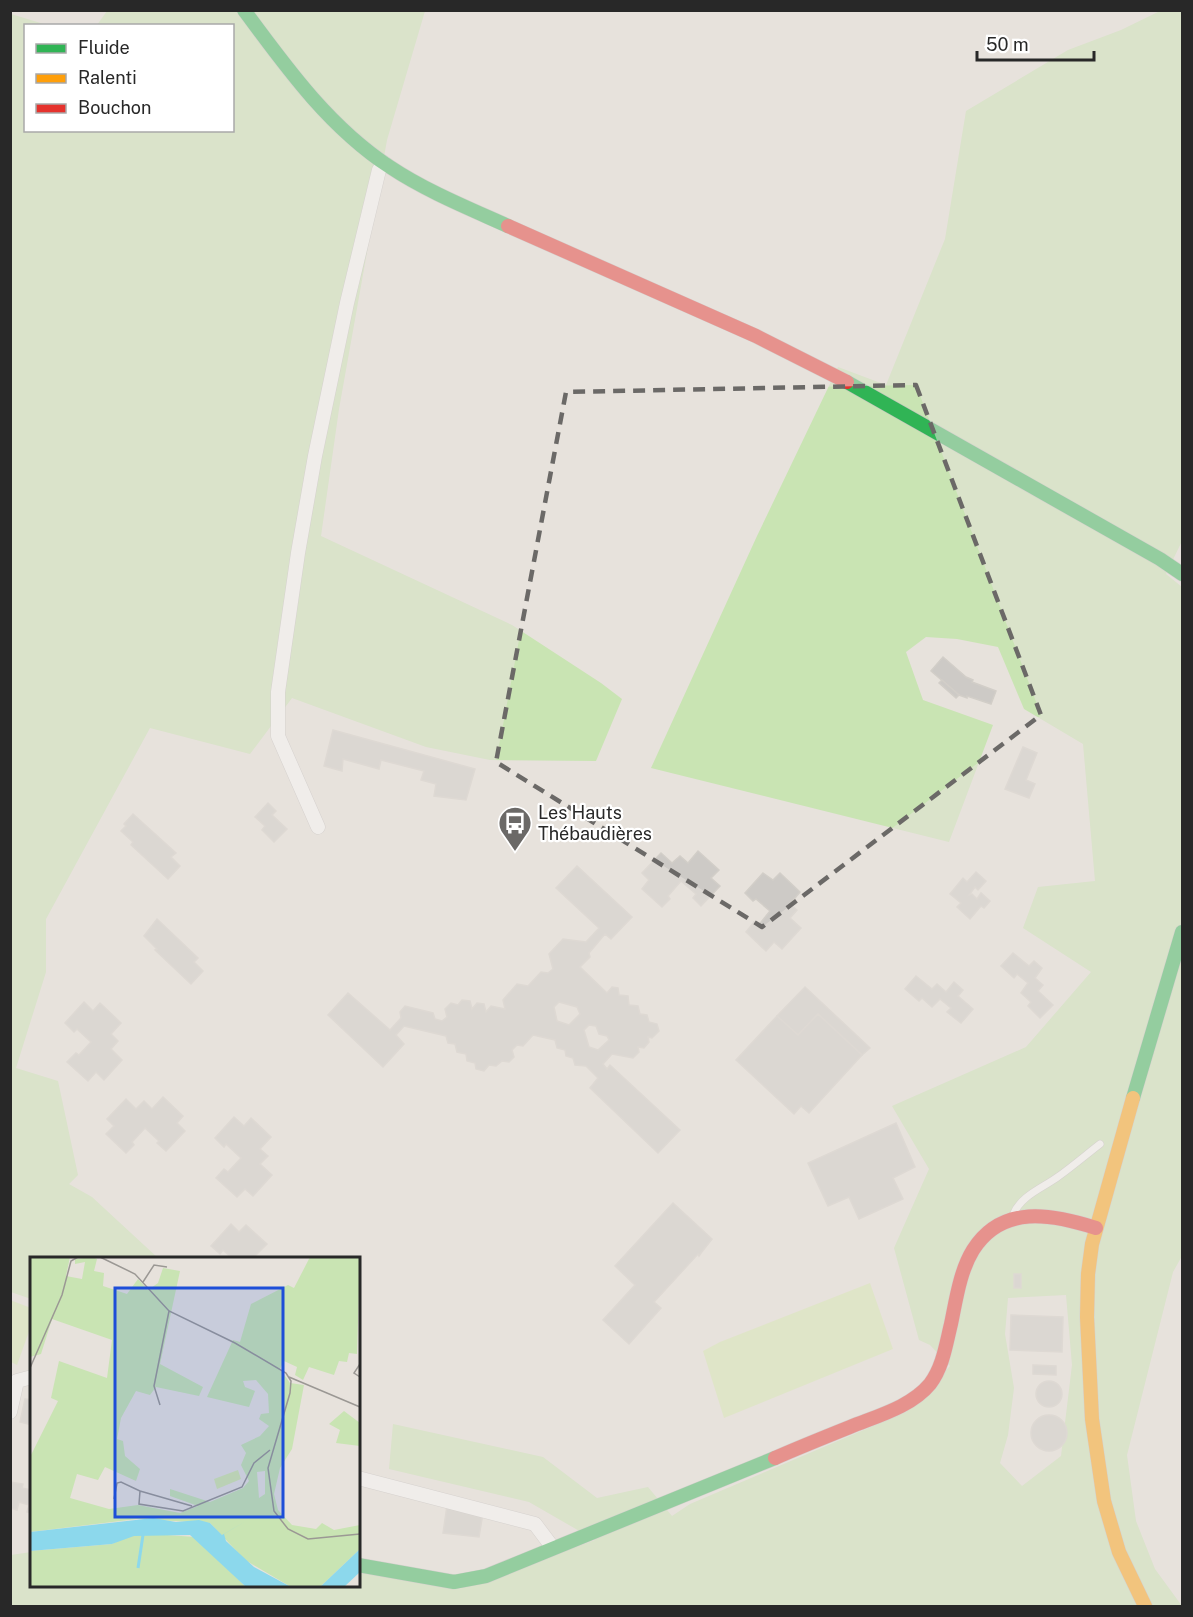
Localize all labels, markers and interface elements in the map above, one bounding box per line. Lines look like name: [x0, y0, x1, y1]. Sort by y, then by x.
legend: [24, 24, 234, 132]
scale bar: [977, 24, 1094, 62]
text: 50 m: [986, 34, 1029, 55]
text: Fluide: [78, 37, 130, 58]
text: Ralenti: [78, 67, 137, 88]
text: Bouchon: [78, 97, 151, 118]
place label: Les Hauts Thébaudières: [538, 802, 652, 844]
bus stop icon: Les Hauts Thébaudières: [497, 805, 533, 852]
inset map: [30, 1257, 360, 1587]

